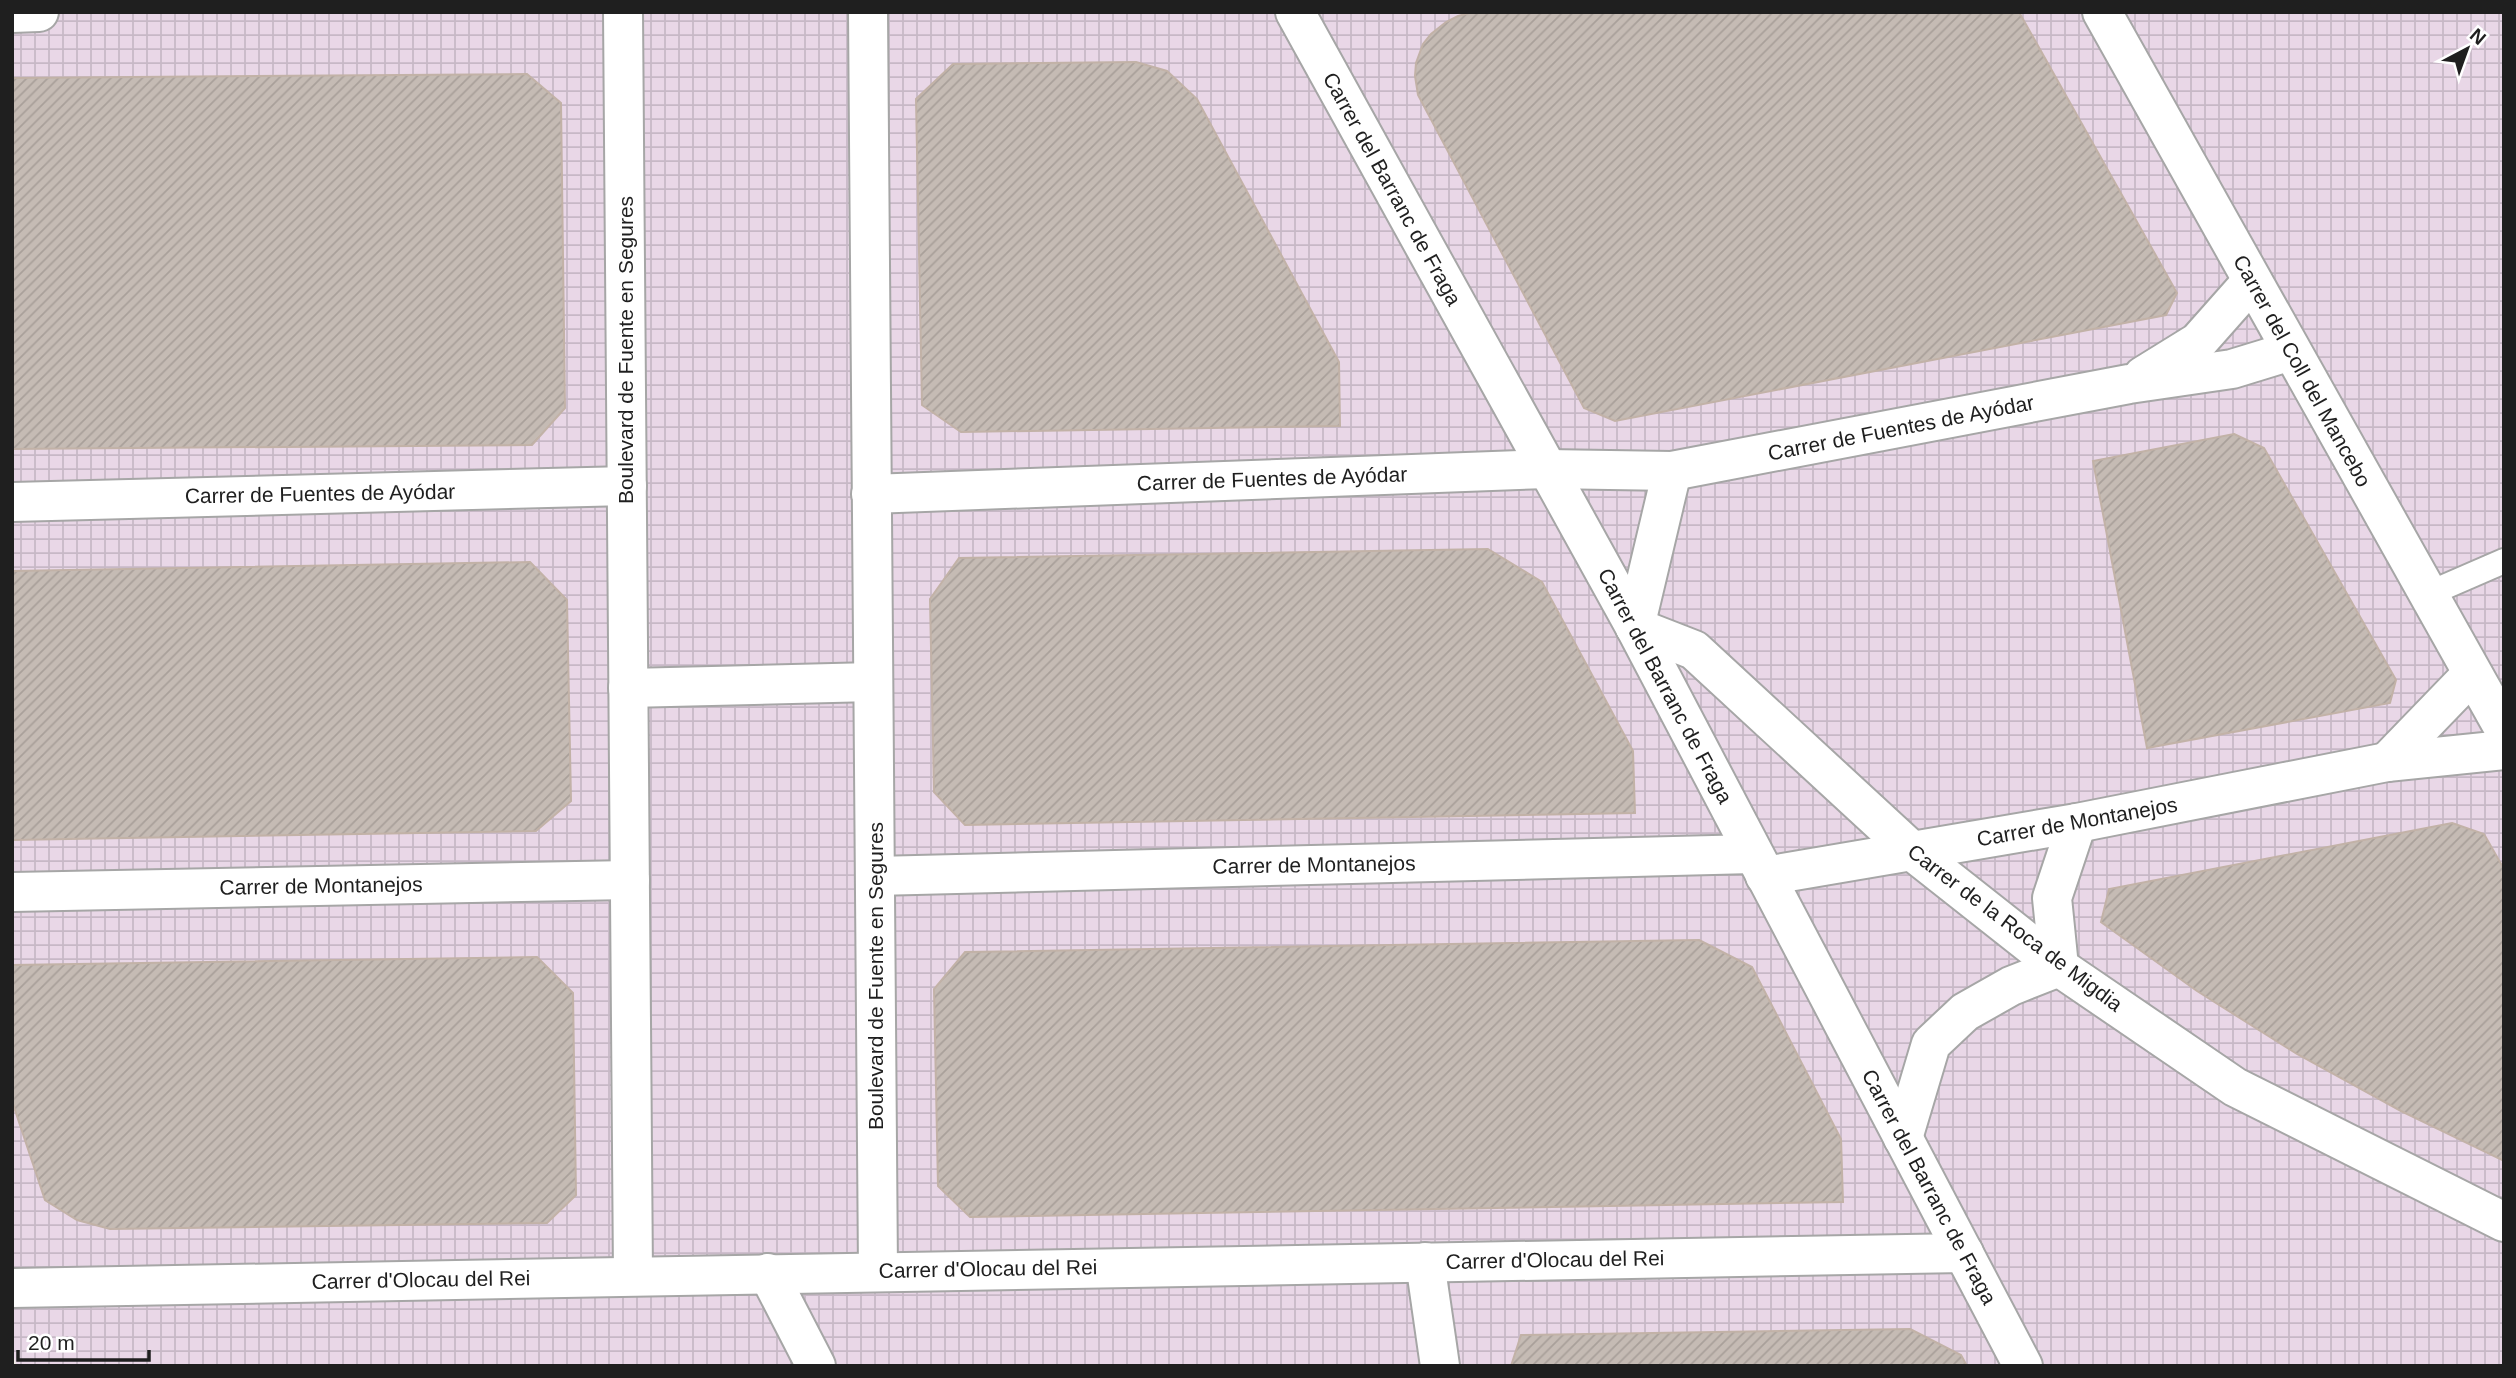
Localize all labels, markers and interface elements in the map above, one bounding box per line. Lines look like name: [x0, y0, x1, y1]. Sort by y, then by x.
north arrow: [2432, 14, 2502, 84]
text: N: [2466, 24, 2490, 49]
street label: Carrer del Barranc de Fraga: [1319, 68, 1466, 309]
street label: Boulevard de Fuente en Segures: [614, 196, 637, 504]
street label: Carrer del Coll del Mancebo: [2229, 251, 2376, 491]
street label: Carrer de Fuentes de Ayódar: [1766, 390, 2036, 465]
street label: Carrer de Fuentes de Ayódar: [1136, 462, 1408, 495]
street label: Carrer de Fuentes de Ayódar: [185, 480, 455, 507]
street label: Carrer del Barranc de Fraga: [1594, 564, 1737, 807]
street label: Carrer de Montanejos: [1975, 793, 2179, 850]
street label: Boulevard de Fuente en Segures: [864, 822, 887, 1130]
street label: Carrer de la Roca de Migdia: [1904, 839, 2127, 1016]
street label: Carrer de Montanejos: [1212, 851, 1416, 878]
street label: Carrer de Montanejos: [219, 872, 423, 899]
street label: Carrer del Barranc de Fraga: [1858, 1065, 2001, 1308]
street label: Carrer d'Olocau del Rei: [1445, 1246, 1665, 1273]
street label: Carrer d'Olocau del Rei: [878, 1255, 1098, 1282]
street label: Carrer d'Olocau del Rei: [311, 1266, 531, 1293]
scale bar: [18, 1318, 149, 1362]
text: 20 m: [28, 1331, 75, 1354]

